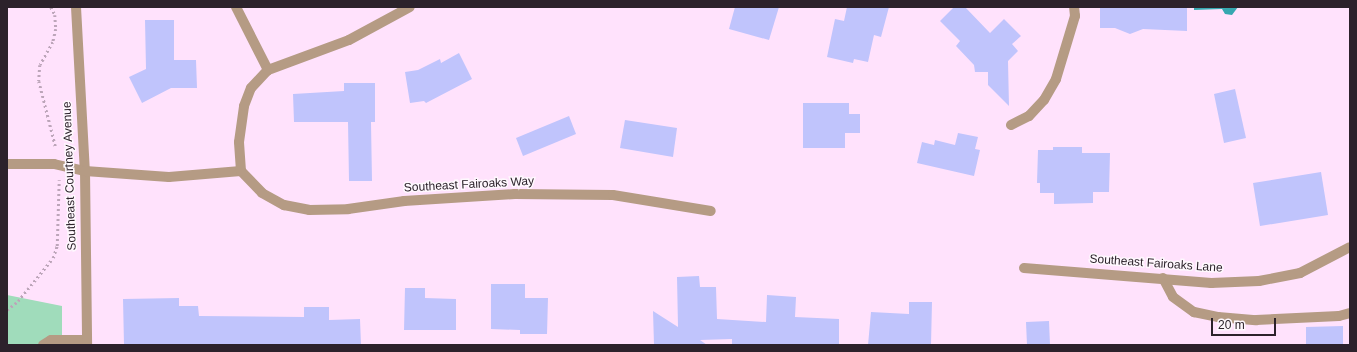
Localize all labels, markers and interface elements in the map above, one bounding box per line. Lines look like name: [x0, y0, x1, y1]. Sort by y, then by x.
street label: Southeast Courtney Avenue: [60, 101, 80, 251]
street label: Southeast Fairoaks Way: [404, 174, 534, 196]
street label: Southeast Fairoaks Lane: [1089, 252, 1223, 276]
scale bar: [1213, 310, 1278, 336]
text: 20 m: [1218, 318, 1245, 332]

